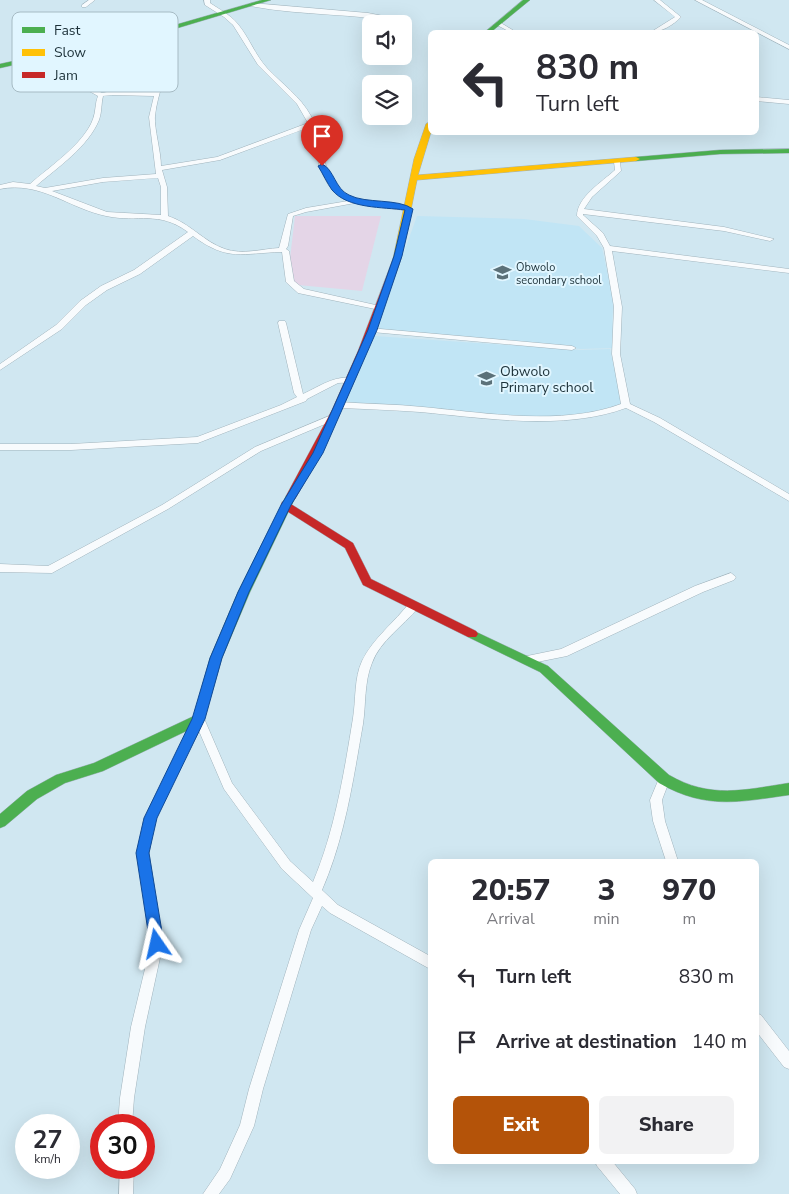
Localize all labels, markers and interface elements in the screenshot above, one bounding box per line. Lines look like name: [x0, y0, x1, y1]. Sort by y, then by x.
legend: [12, 12, 178, 92]
map controls: [362, 15, 412, 125]
button: sound: [362, 15, 412, 65]
text: Fast: [54, 21, 80, 40]
text: Slow: [54, 43, 86, 62]
text: 830 m: [536, 44, 639, 91]
icon: left: [453, 50, 518, 115]
text: Jam: [53, 66, 78, 85]
button: layers: [362, 75, 412, 125]
text: Turn left: [536, 89, 619, 119]
pin: [301, 115, 343, 166]
icon: arrive: [308, 122, 336, 150]
place label: Obwolo secondary school: [516, 260, 602, 288]
school or university icon: Obwolo secondary school: [492, 263, 512, 283]
place label: Obwolo Primary school: [500, 362, 594, 397]
school or university icon: Obwolo Primary school: [476, 369, 496, 389]
text: 20:57: [471, 870, 550, 911]
text: 3: [597, 870, 615, 911]
text: 970: [662, 870, 716, 911]
text: Arrival: [487, 908, 535, 930]
text: min: [593, 908, 620, 930]
text: m: [682, 908, 696, 930]
position arrow: [130, 917, 182, 969]
icon: left: [453, 963, 481, 991]
text: Turn left: [496, 964, 571, 990]
text: 830 m: [679, 964, 734, 990]
icon: arrive: [453, 1028, 481, 1056]
text: Arrive at destination: [496, 1029, 677, 1055]
text: 140 m: [692, 1029, 747, 1055]
button: Exit: [453, 1096, 589, 1154]
button: Share: [599, 1096, 734, 1154]
speed limit sign: 30: [90, 1114, 155, 1179]
text: 27: [32, 1123, 63, 1157]
text: km/h: [34, 1151, 61, 1167]

